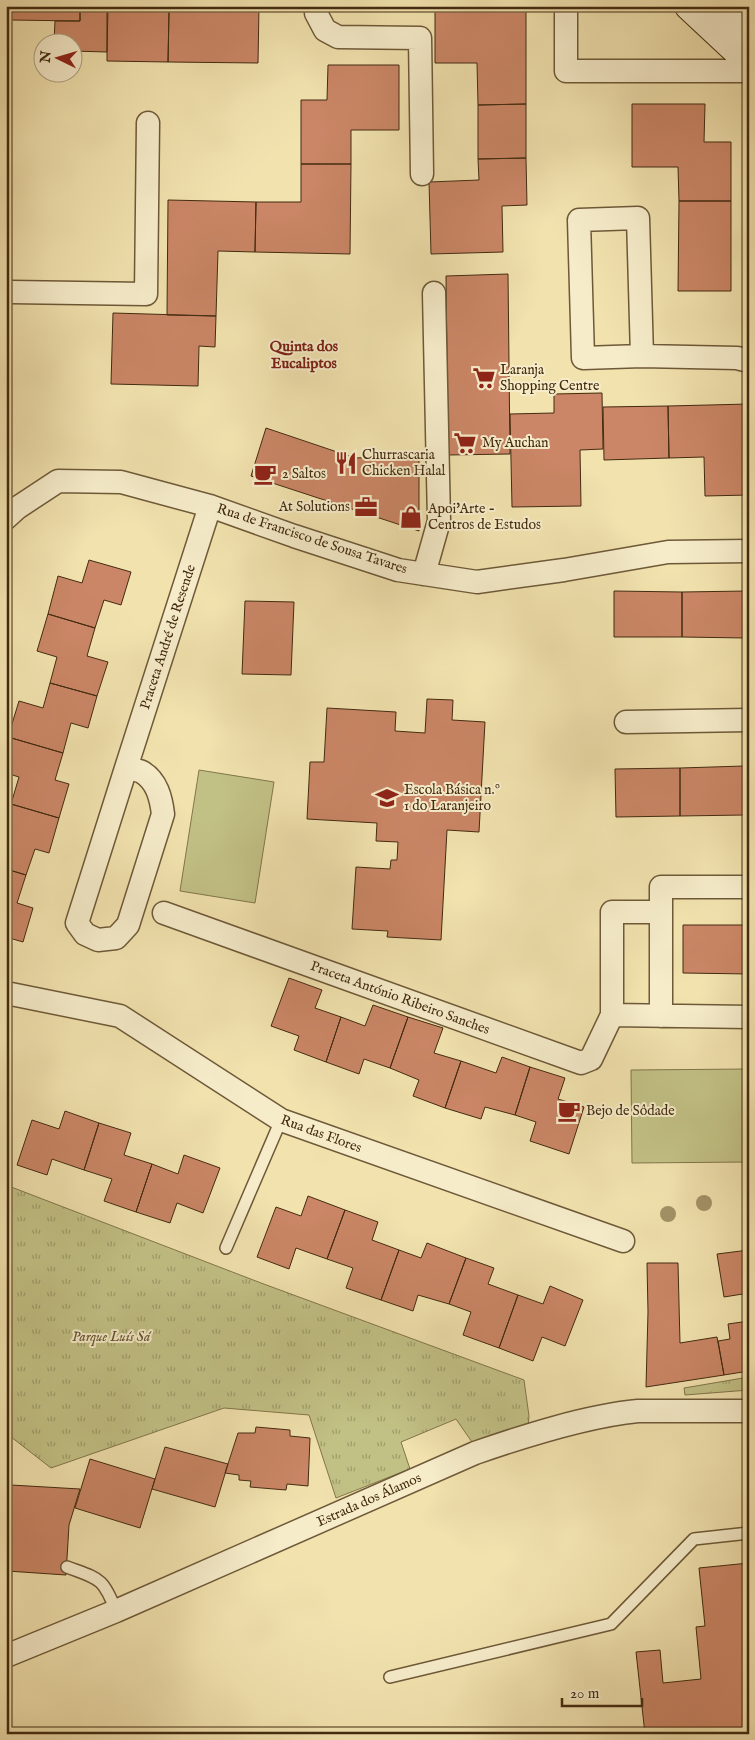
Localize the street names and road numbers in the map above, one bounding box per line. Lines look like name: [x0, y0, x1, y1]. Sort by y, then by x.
street label: Rua de Francisco de Sousa Tavares: [215, 500, 410, 578]
street label: Praceta André de Resende: [136, 562, 200, 712]
street label: Praceta António Ribeiro Sanches: [308, 957, 492, 1039]
street label: Rua das Flores: [278, 1111, 364, 1157]
street label: Estrada dos Álamos: [313, 1468, 424, 1531]

